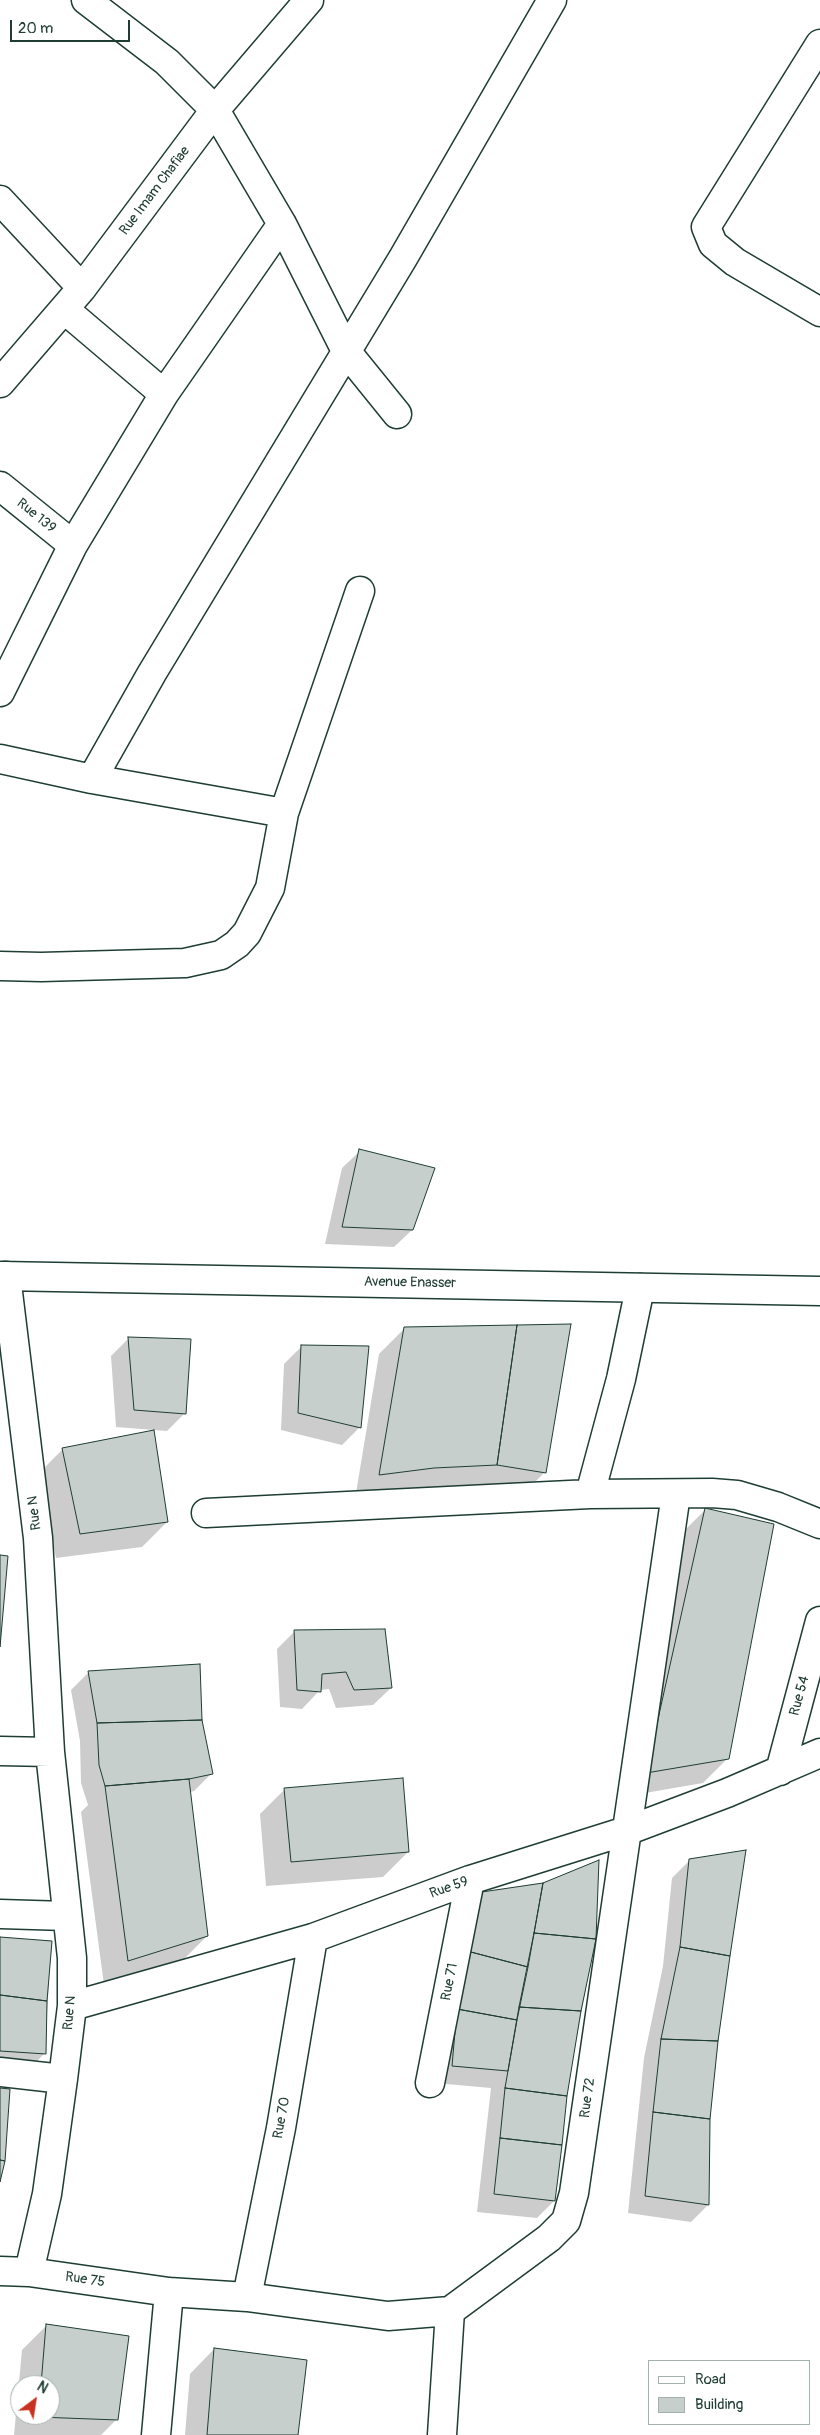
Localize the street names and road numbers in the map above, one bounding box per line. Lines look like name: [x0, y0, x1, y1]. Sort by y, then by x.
street label: Rue Imam Chafiae: [116, 143, 194, 239]
street label: Rue 139: [13, 495, 59, 537]
street label: Avenue Enasser: [364, 1274, 456, 1292]
street label: Rue N: [25, 1495, 45, 1531]
street label: Rue 54: [787, 1674, 813, 1718]
street label: Rue 59: [427, 1873, 471, 1903]
street label: Rue 71: [438, 1962, 462, 2002]
street label: Rue N: [60, 1995, 80, 2031]
street label: Rue 72: [577, 2077, 599, 2119]
street label: Rue 70: [270, 2096, 294, 2140]
street label: Rue 75: [64, 2269, 106, 2291]

